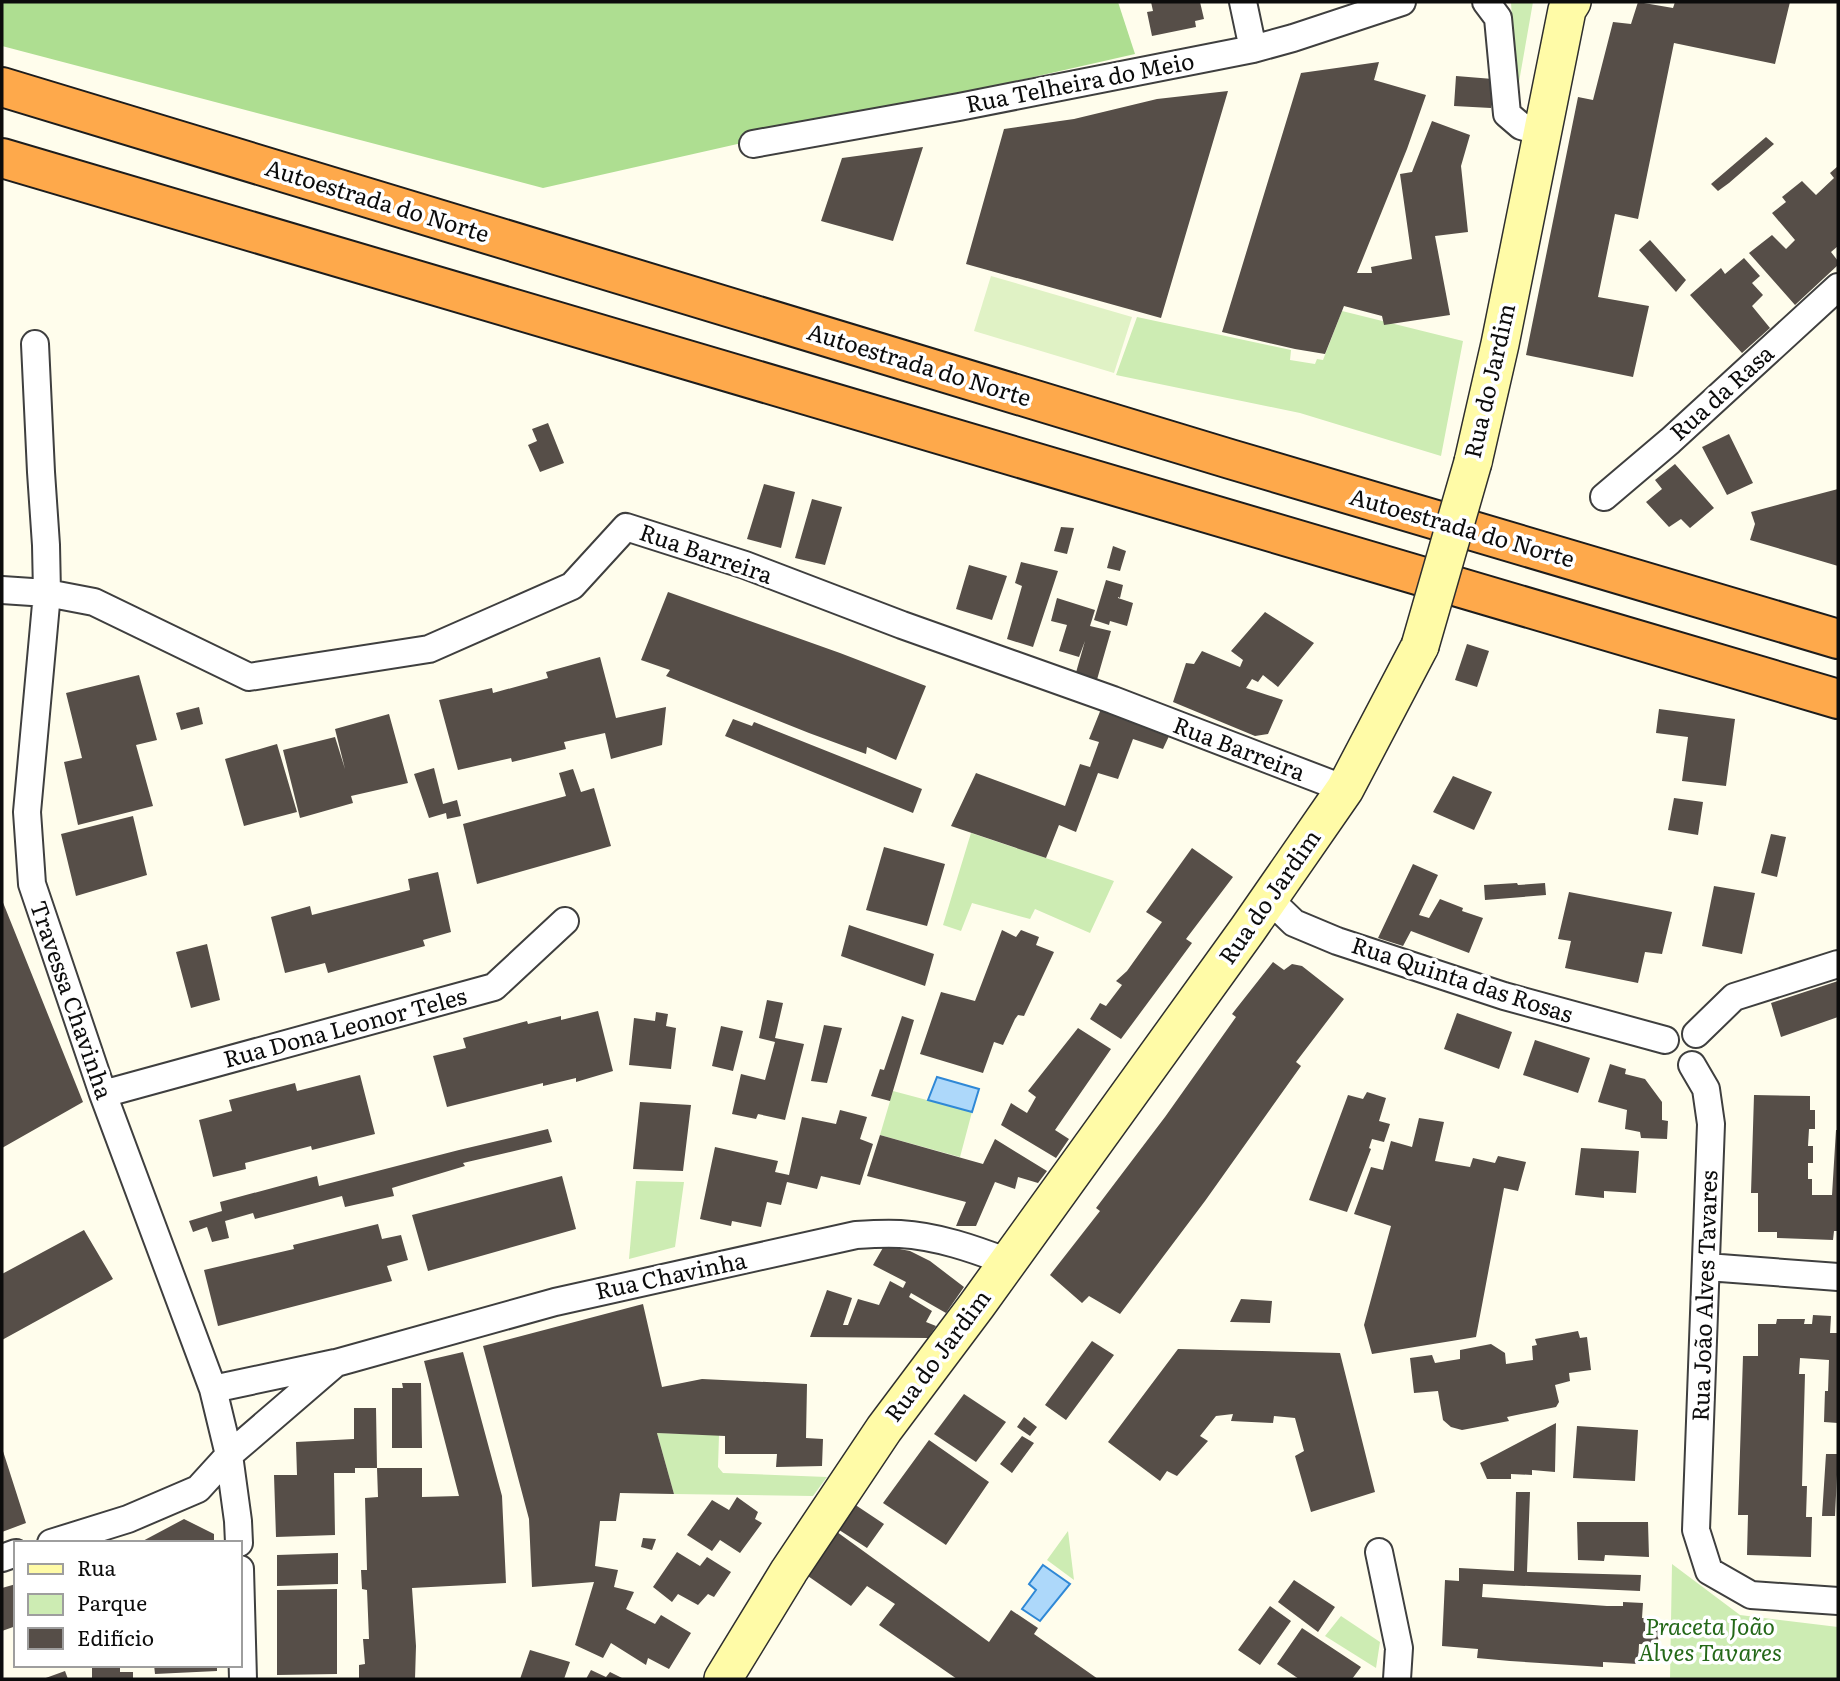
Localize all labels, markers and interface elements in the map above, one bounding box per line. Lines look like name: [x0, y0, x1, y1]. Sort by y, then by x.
street label: Rua Telheira do Meio: [962, 42, 1197, 120]
street label: Autoestrada do Norte: [261, 149, 494, 249]
street label: Rua do Jardim: [1454, 300, 1522, 461]
street label: Autoestrada do Norte: [803, 313, 1036, 413]
street label: Rua da Rasa: [1661, 335, 1781, 448]
street label: Autoestrada do Norte: [1346, 478, 1579, 574]
street label: Rua Barreira: [635, 513, 778, 591]
street label: Rua Barreira: [1169, 706, 1311, 788]
street label: Rua do Jardim: [1209, 821, 1328, 970]
street label: Travessa Chavinha: [23, 896, 123, 1104]
street label: Rua Quinta das Rosas: [1348, 926, 1578, 1030]
street label: Rua Dona Leonor Teles: [219, 977, 470, 1075]
street label: Rua João Alves Tavares: [1682, 1170, 1724, 1422]
street label: Rua Chavinha: [592, 1241, 750, 1307]
street label: Rua do Jardim: [875, 1282, 997, 1428]
legend: [14, 1541, 242, 1667]
text: Rua: [77, 1551, 117, 1582]
text: Parque: [77, 1586, 147, 1617]
park label: Praceta João Alves Tavares: [1638, 1608, 1782, 1668]
text: Edifício: [77, 1621, 154, 1652]

